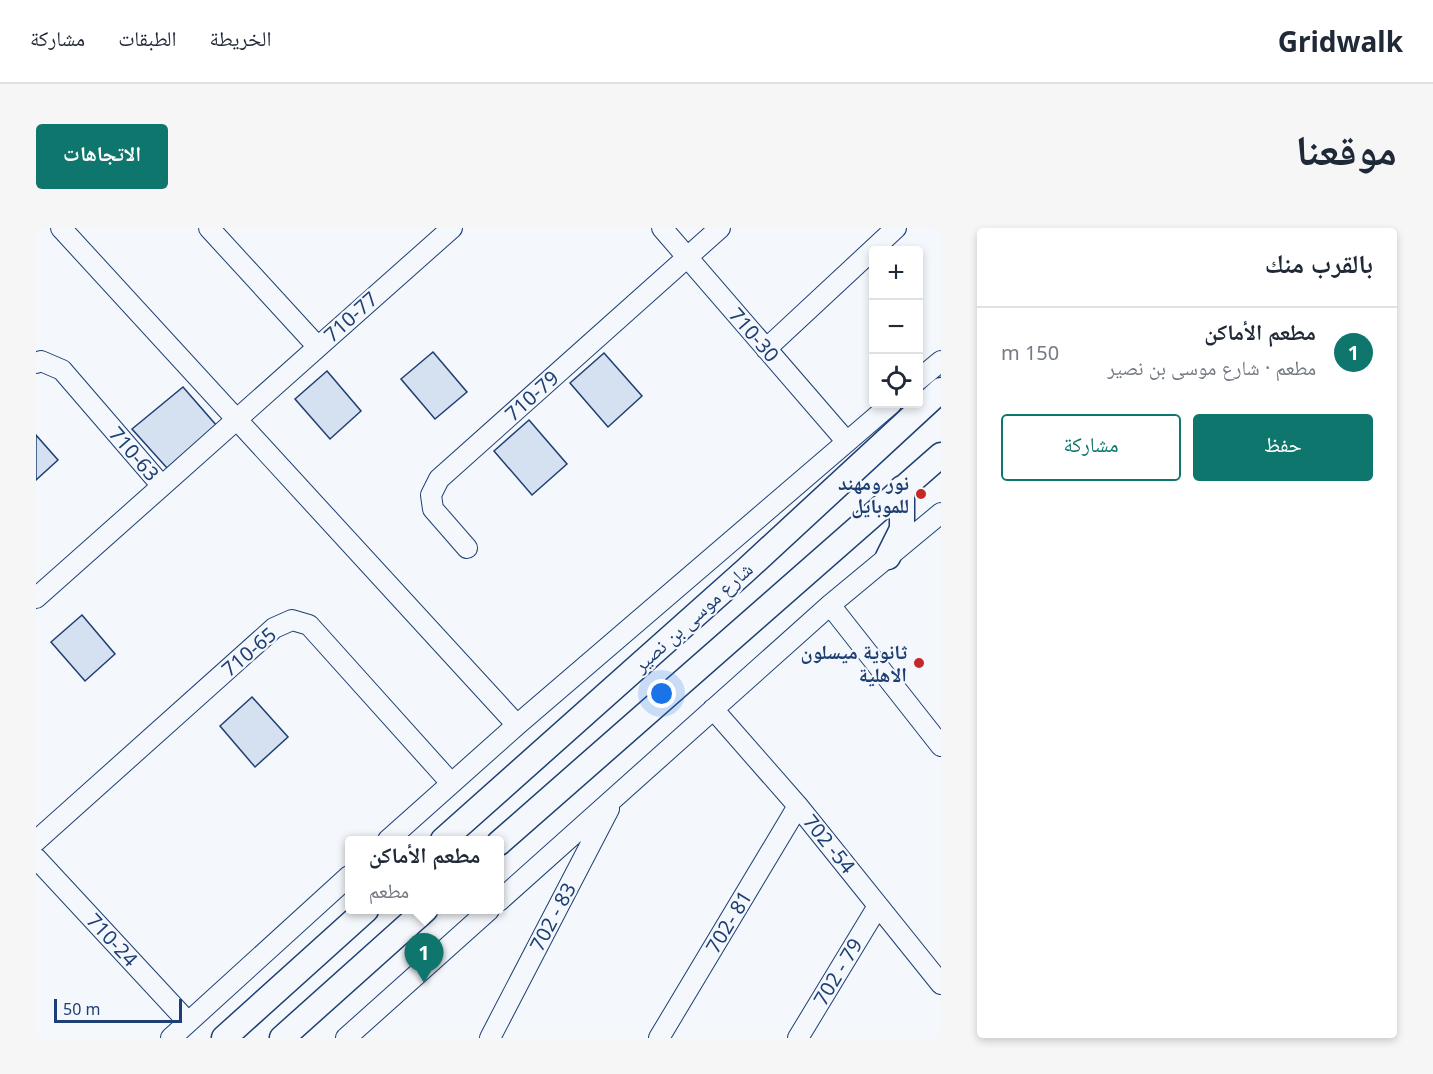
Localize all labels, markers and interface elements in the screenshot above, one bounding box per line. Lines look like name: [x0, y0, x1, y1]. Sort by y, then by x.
text: Gridwalk: [1278, 22, 1403, 60]
text: مشاركة: [30, 24, 85, 52]
text: الطبقات: [118, 24, 177, 52]
text: الخريطة: [210, 24, 271, 52]
text: موقعنا: [1296, 120, 1397, 177]
button: الاتجاهات: [36, 124, 168, 189]
text: بالقرب منك: [1265, 245, 1373, 281]
map controls: [869, 246, 923, 408]
button: +: [869, 246, 923, 300]
street label: 710-77: [318, 285, 383, 348]
button: −: [869, 300, 923, 354]
street label: 710-30: [723, 302, 785, 368]
text: مطعم الأماكن: [1204, 316, 1316, 346]
text: 150 m: [1001, 339, 1059, 366]
text: 1: [1348, 339, 1359, 366]
button: locate: [869, 354, 923, 408]
text: مطعم · شارع موسى بن نصير: [1107, 354, 1316, 381]
street label: 710-79: [499, 364, 564, 427]
button: مشاركة: [1001, 414, 1181, 481]
button: حفظ: [1193, 414, 1373, 481]
street label: 710-63: [103, 421, 165, 487]
place label: نور ومهند للموبايل: [838, 469, 909, 519]
marker: نور ومهند للموبايل: [914, 487, 928, 501]
street label: شارع موسى بن نصير: [626, 556, 758, 678]
street label: 710-65: [216, 621, 282, 682]
place label: ثانوية ميسلون الاهلية: [800, 638, 908, 688]
marker: ثانوية ميسلون الاهلية: [912, 656, 926, 670]
your location: [647, 679, 676, 708]
street label: 702 -54: [797, 808, 862, 879]
popup: [345, 836, 504, 914]
text: مطعم الأماكن: [369, 839, 480, 869]
text: مطعم: [369, 877, 409, 904]
street label: 702 - 83: [523, 878, 582, 956]
street label: 702- 81: [699, 885, 758, 958]
street label: 710-24: [81, 907, 144, 973]
street label: 702 - 79: [807, 933, 868, 1010]
pin: 1: [404, 934, 444, 983]
scale bar: [54, 996, 182, 1024]
text: 50 m: [63, 998, 100, 1020]

